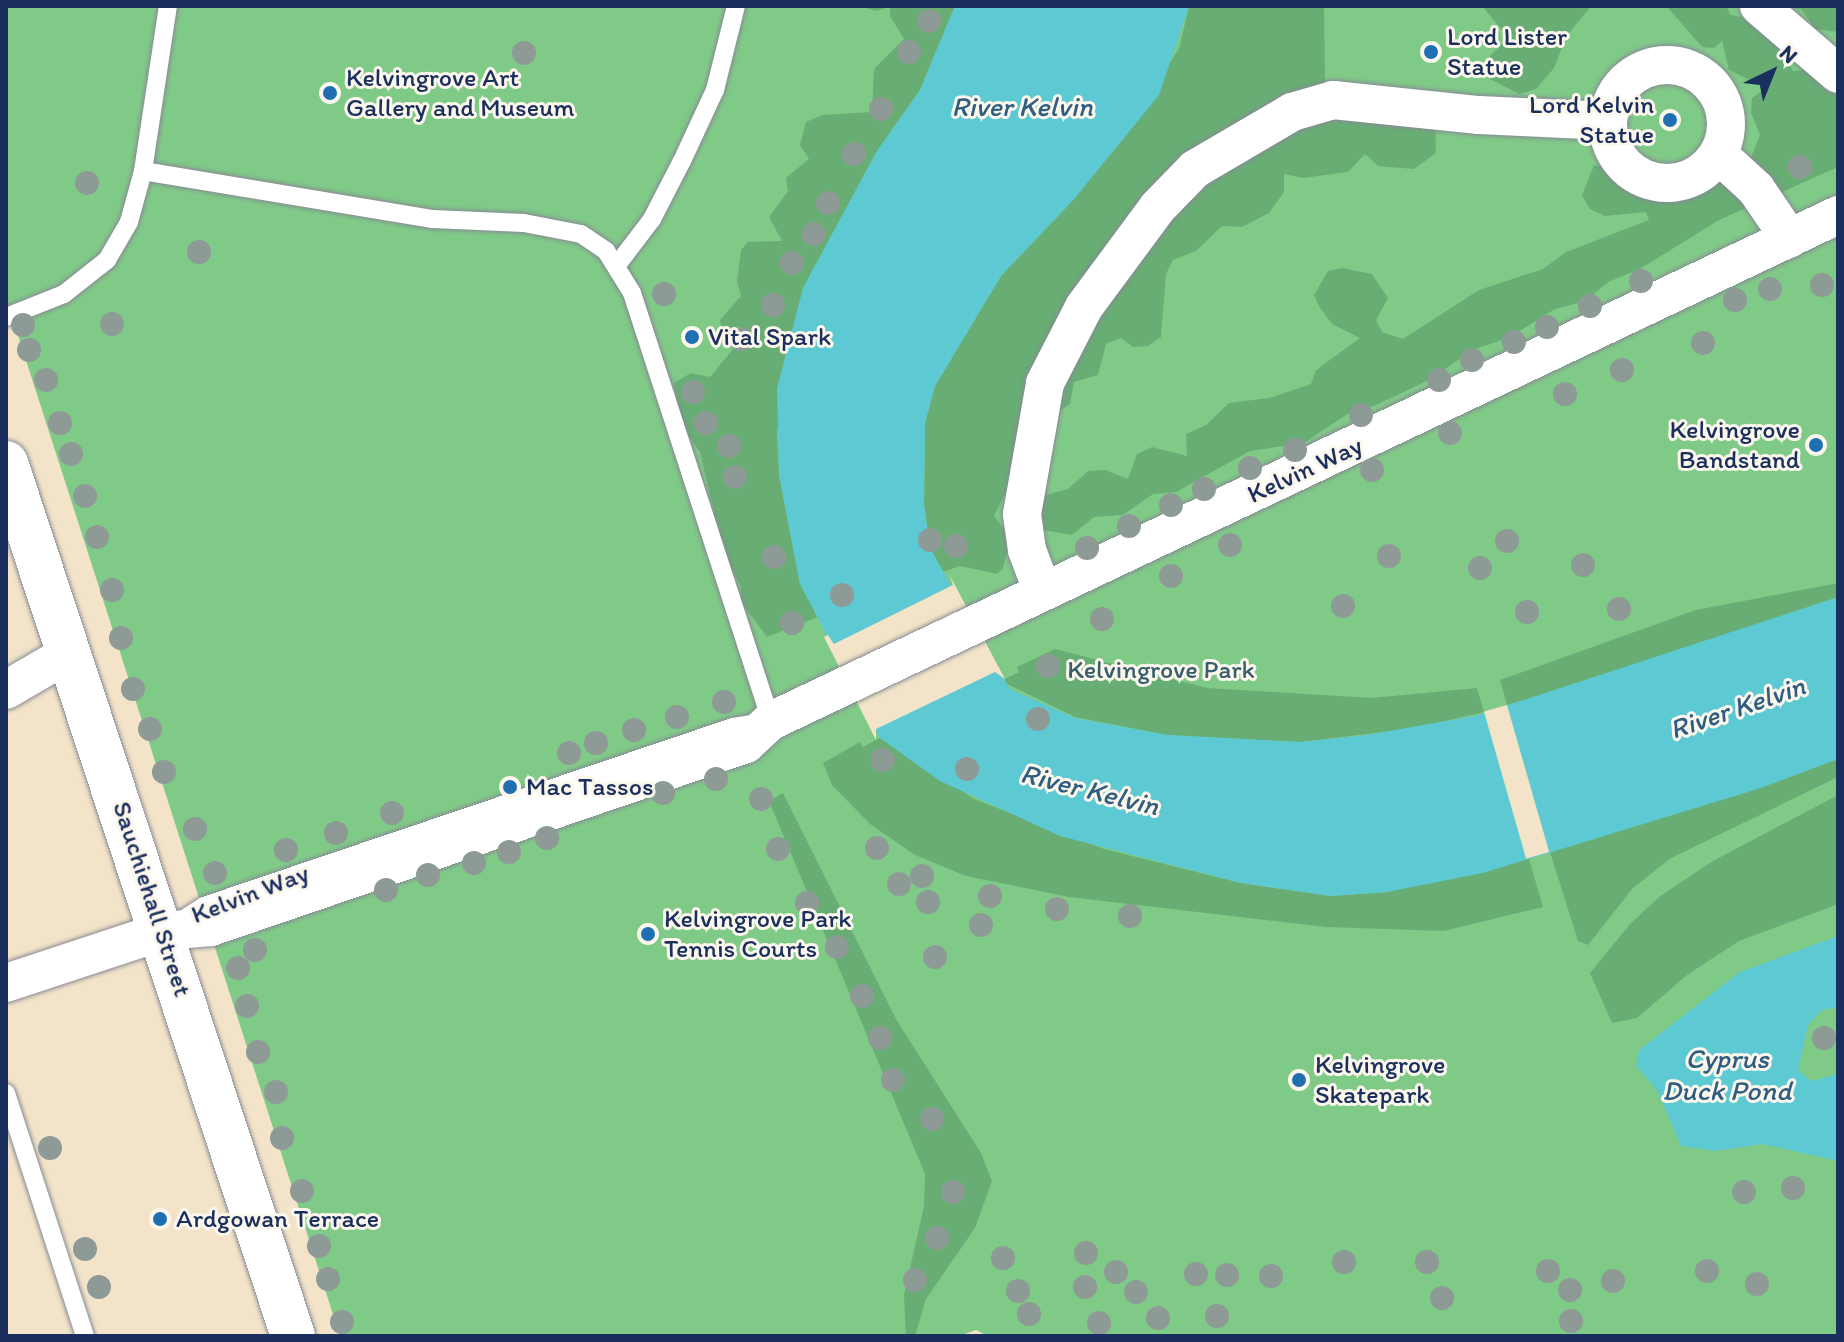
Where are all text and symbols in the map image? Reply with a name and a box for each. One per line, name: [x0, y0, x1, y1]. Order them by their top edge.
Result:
place label: Lord Lister Statue: [1447, 21, 1567, 82]
north arrow: [1732, 32, 1812, 112]
text: N: [1774, 39, 1803, 69]
marker: Lord Lister Statue: [1422, 43, 1440, 61]
place label: Kelvingrove Art Gallery and Museum: [346, 62, 575, 124]
marker: Kelvingrove Art Gallery and Museum: [321, 84, 339, 102]
water label: River Kelvin: [951, 89, 1093, 123]
place label: Lord Kelvin Statue: [1528, 89, 1654, 150]
marker: Lord Kelvin Statue: [1661, 111, 1679, 129]
place label: Vital Spark: [708, 321, 831, 353]
marker: Vital Spark: [683, 328, 701, 346]
place label: Kelvingrove Bandstand: [1670, 414, 1800, 476]
street label: Kelvin Way: [1243, 430, 1367, 510]
marker: Kelvingrove Bandstand: [1807, 436, 1825, 454]
park label: Kelvingrove Park: [1067, 654, 1255, 686]
water label: River Kelvin: [1664, 668, 1810, 746]
water label: River Kelvin: [1017, 755, 1163, 823]
place label: Mac Tassos: [526, 771, 652, 803]
marker: Mac Tassos: [501, 778, 519, 796]
street label: Sauchiehall Street: [106, 798, 198, 1000]
street label: Kelvin Way: [187, 858, 313, 930]
place label: Kelvingrove Park Tennis Courts: [664, 903, 851, 964]
marker: Kelvingrove Park Tennis Courts: [639, 925, 657, 943]
water label: Cyprus Duck Pond: [1663, 1041, 1791, 1107]
place label: Kelvingrove Skatepark: [1315, 1049, 1445, 1110]
marker: Kelvingrove Skatepark: [1290, 1071, 1308, 1089]
place label: Ardgowan Terrace: [176, 1203, 376, 1235]
marker: Ardgowan Terrace: [151, 1210, 169, 1228]

